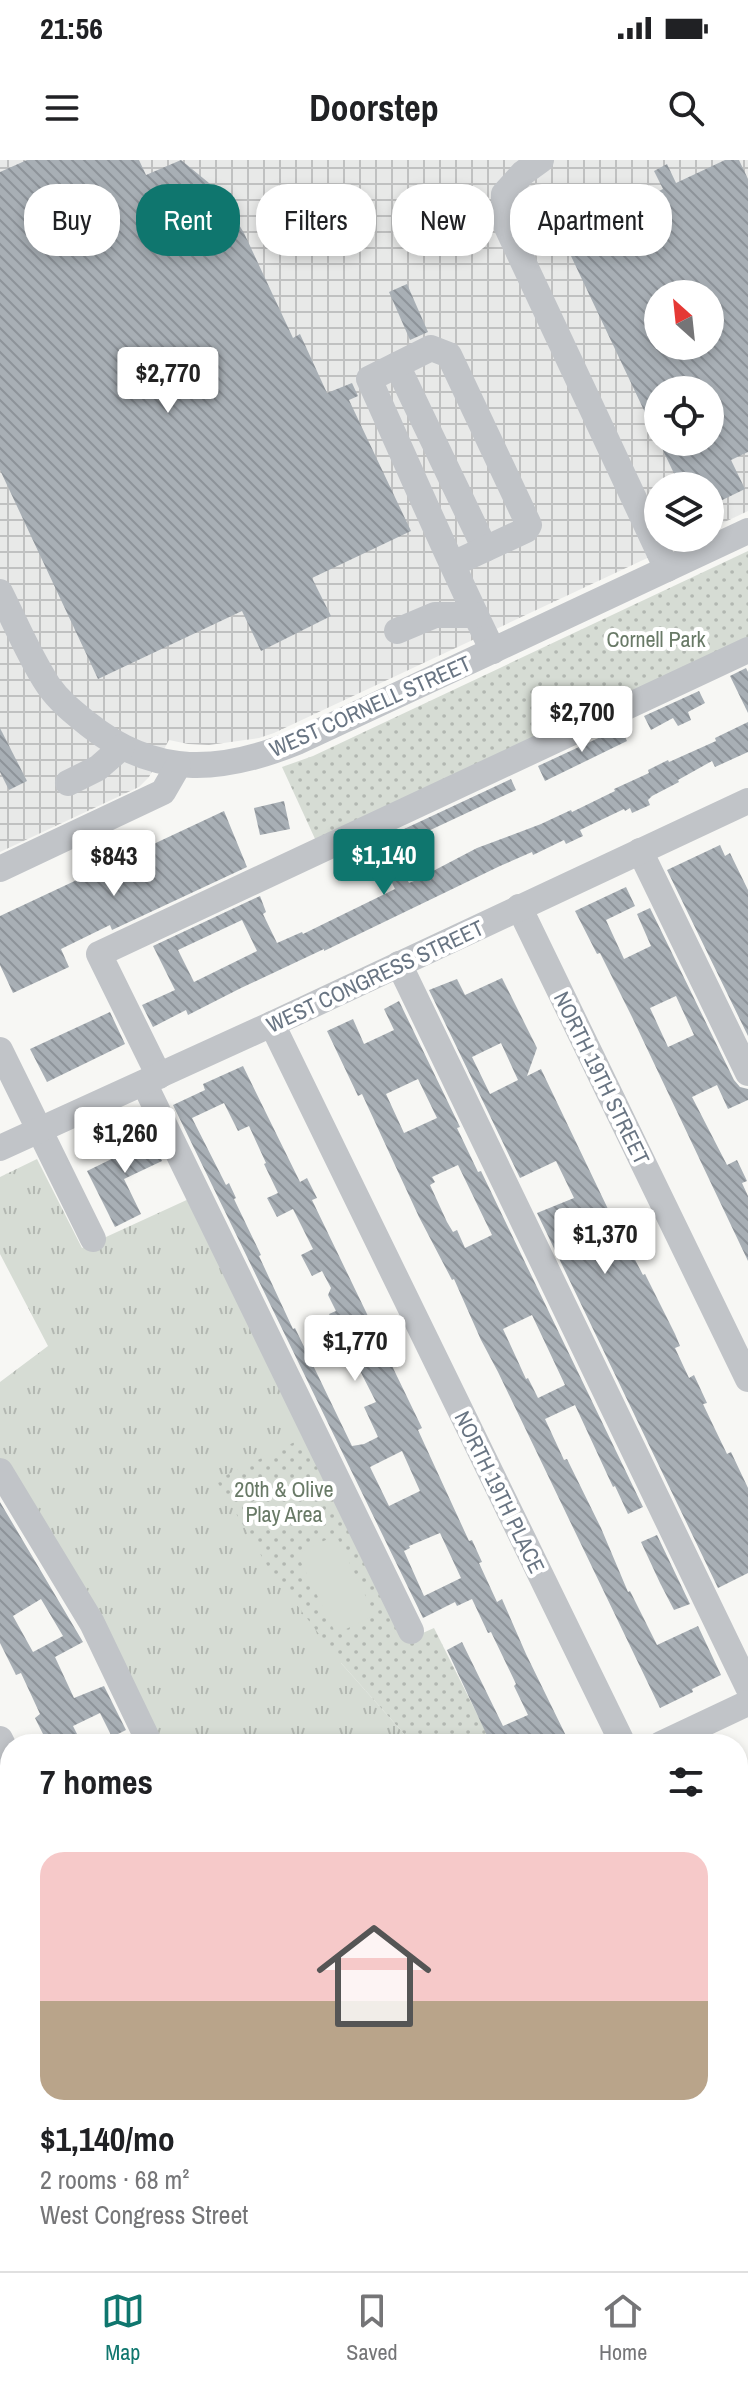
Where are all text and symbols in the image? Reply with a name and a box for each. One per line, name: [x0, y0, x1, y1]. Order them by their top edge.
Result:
text: 21:56: [40, 8, 103, 48]
text: Doorstep: [309, 84, 439, 132]
icon: menu: [40, 86, 84, 130]
icon: search: [664, 86, 708, 130]
chip: Buy: [24, 184, 120, 256]
chip: Rent: [136, 184, 240, 256]
chip: Filters: [256, 184, 376, 256]
chip: New: [392, 184, 494, 256]
chip: Apartment: [510, 184, 672, 256]
north arrow: [644, 280, 724, 360]
map controls: [644, 280, 724, 552]
pin: $2,770: [103, 347, 233, 415]
text: $2,770: [135, 355, 201, 390]
button: locate: [644, 376, 724, 456]
button: layers: [644, 472, 724, 552]
park label: Cornell Park: [606, 624, 707, 654]
street label: WEST CORNELL STREET: [265, 648, 475, 764]
pin: $2,700: [517, 686, 647, 754]
text: $2,700: [549, 694, 615, 729]
pin: $1,140: [319, 829, 449, 897]
pin: $843: [67, 830, 161, 898]
text: $1,140: [351, 837, 417, 872]
text: $843: [90, 838, 138, 873]
street label: WEST CONGRESS STREET: [262, 912, 488, 1040]
street label: NORTH 19TH STREET: [547, 986, 657, 1170]
pin: $1,260: [60, 1107, 190, 1175]
text: $1,260: [92, 1115, 158, 1150]
pin: $1,370: [540, 1208, 670, 1276]
text: $1,370: [572, 1216, 638, 1251]
pin: $1,770: [290, 1315, 420, 1383]
text: $1,770: [322, 1323, 388, 1358]
street label: NORTH 19TH PLACE: [448, 1406, 552, 1578]
park label: 20th & Olive Play Area: [234, 1474, 334, 1529]
text: 7 homes: [40, 1759, 153, 1805]
icon: filters: [664, 1760, 708, 1804]
icon: home: [302, 1904, 446, 2048]
text: $1,140/mo: [40, 2116, 175, 2162]
text: 2 rooms · 68 m²: [40, 2162, 189, 2197]
text: West Congress Street: [40, 2197, 248, 2232]
tab: Map: [101, 2289, 145, 2367]
tab: Saved: [346, 2289, 398, 2367]
tab: Home: [599, 2289, 647, 2367]

